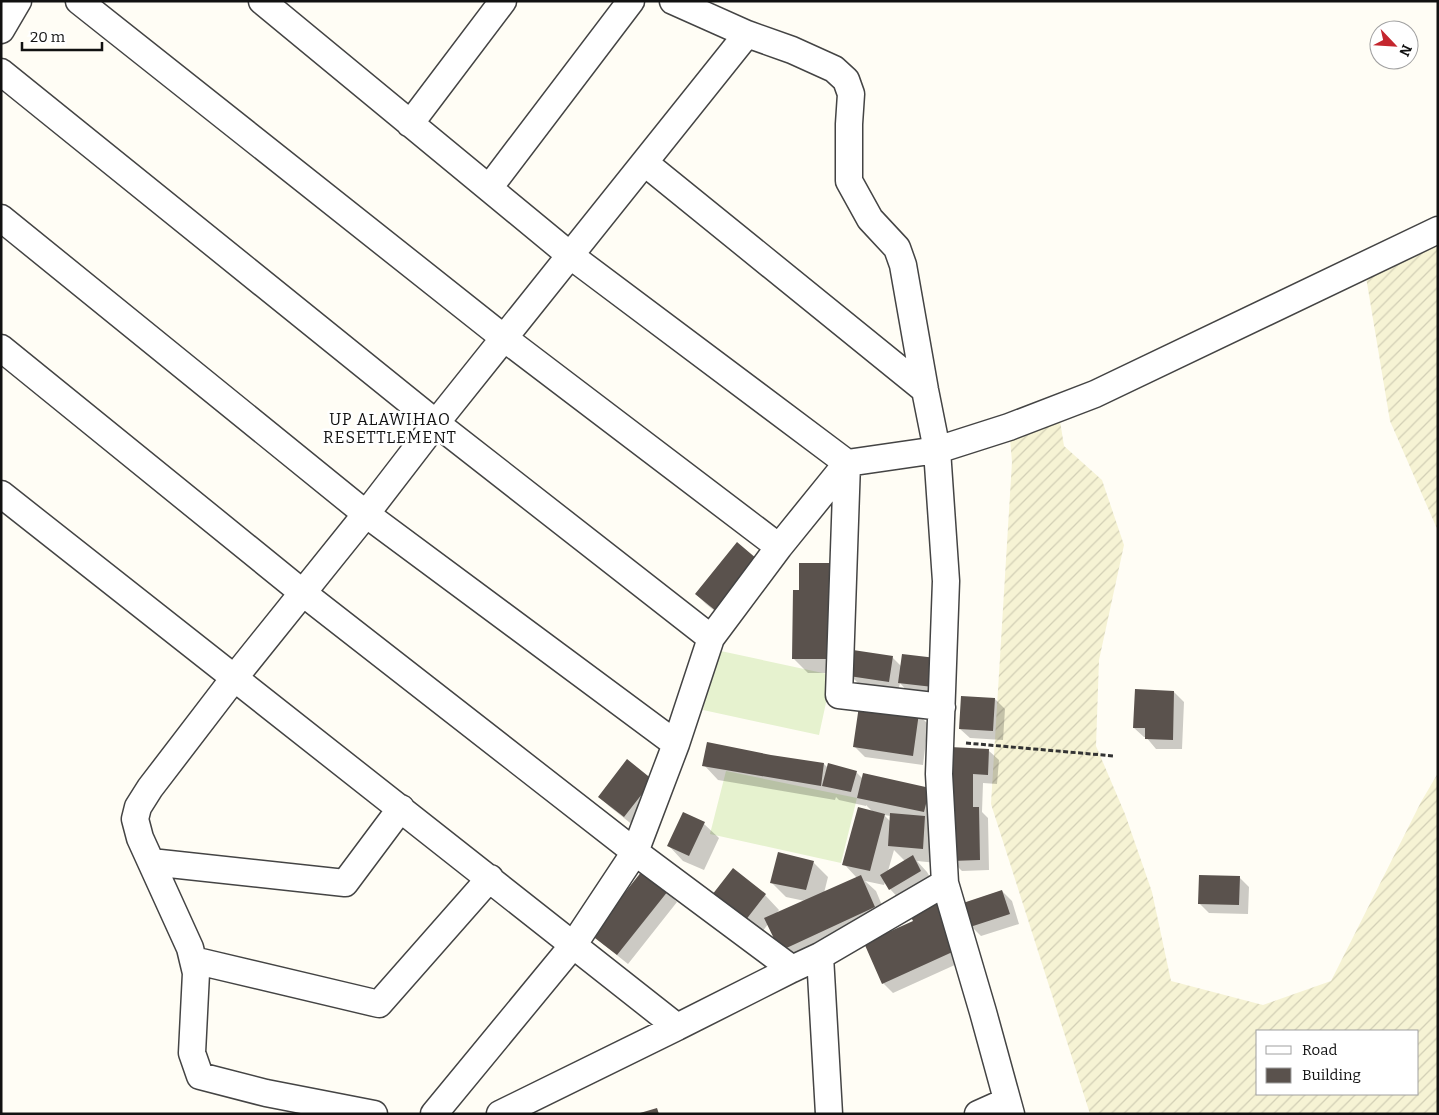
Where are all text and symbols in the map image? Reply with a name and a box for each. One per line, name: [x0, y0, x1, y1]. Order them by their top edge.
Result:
scale bar: [22, 20, 102, 52]
north arrow: [1369, 20, 1419, 70]
text: 20 m: [30, 28, 66, 46]
text: N: [1395, 42, 1415, 59]
district label: UP ALAWIHAO RESETTLEMENT: [323, 410, 457, 447]
legend: [1256, 1030, 1419, 1095]
text: Road: [1302, 1041, 1337, 1059]
text: Building: [1302, 1066, 1361, 1084]

